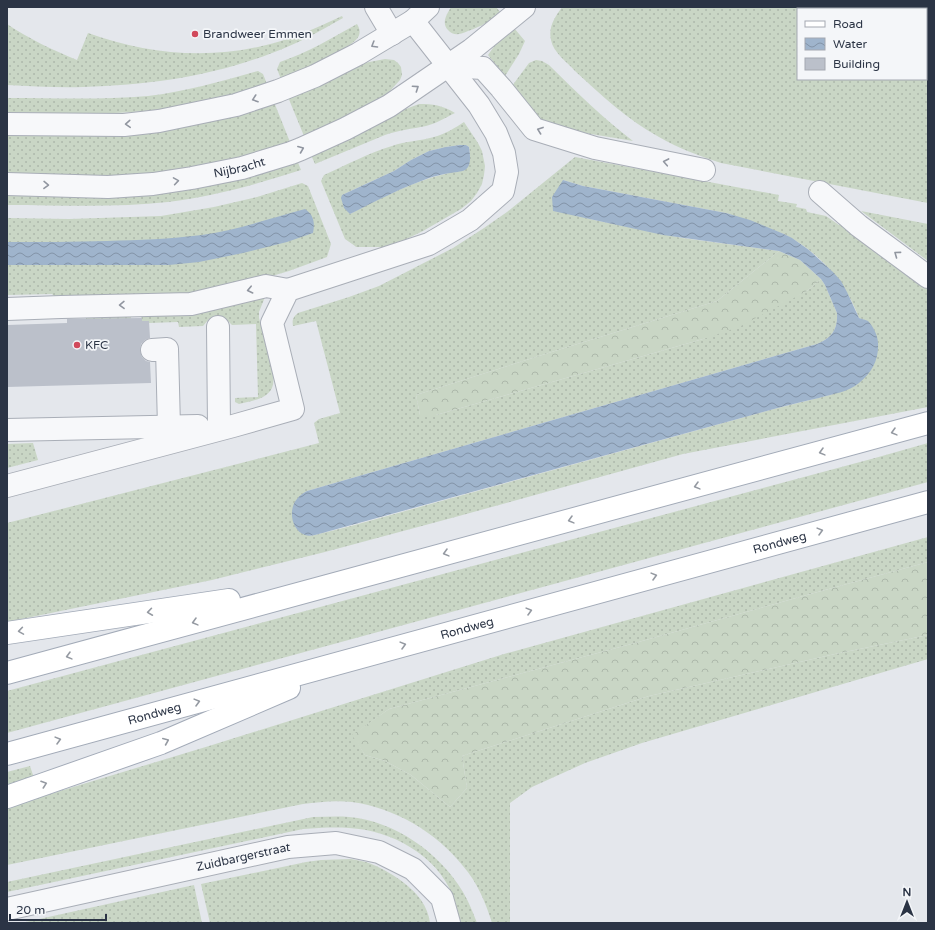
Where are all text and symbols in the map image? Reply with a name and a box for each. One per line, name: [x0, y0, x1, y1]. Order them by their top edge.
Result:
legend: [797, 8, 927, 80]
text: Road: [833, 17, 863, 31]
place label: Brandweer Emmen: [203, 27, 312, 41]
marker: Brandweer Emmen: [190, 29, 200, 39]
text: Water: [833, 37, 868, 51]
one-way arrow: [371, 41, 378, 48]
text: Building: [833, 57, 880, 71]
one-way arrow: [411, 86, 418, 93]
one-way arrow: [252, 94, 259, 102]
one-way arrow: [125, 119, 131, 128]
one-way arrow: [536, 127, 543, 135]
one-way arrow: [298, 145, 305, 153]
street label: Nijbracht: [212, 154, 267, 181]
one-way arrow: [662, 159, 669, 167]
one-way arrow: [172, 177, 179, 186]
one-way arrow: [43, 181, 49, 189]
one-way arrow: [894, 252, 901, 259]
one-way arrow: [247, 285, 254, 294]
one-way arrow: [119, 301, 125, 309]
place label: KFC: [85, 338, 108, 352]
marker: KFC: [72, 340, 82, 350]
one-way arrow: [891, 427, 898, 436]
one-way arrow: [819, 447, 826, 456]
one-way arrow: [694, 481, 700, 489]
one-way arrow: [568, 515, 575, 523]
one-way arrow: [816, 527, 823, 536]
street label: Rondweg: [751, 529, 808, 557]
one-way arrow: [443, 549, 449, 557]
one-way arrow: [651, 573, 657, 581]
one-way arrow: [147, 607, 153, 616]
one-way arrow: [525, 607, 532, 616]
street label: Rondweg: [439, 614, 495, 642]
one-way arrow: [192, 617, 199, 626]
one-way arrow: [18, 626, 24, 635]
one-way arrow: [399, 641, 406, 650]
one-way arrow: [66, 651, 73, 660]
one-way arrow: [193, 698, 200, 707]
street label: Rondweg: [126, 700, 183, 728]
one-way arrow: [54, 736, 61, 745]
one-way arrow: [163, 737, 170, 745]
one-way arrow: [40, 781, 47, 789]
street label: Zuidbargerstraat: [195, 840, 291, 874]
north arrow: [887, 882, 927, 922]
text: N: [903, 886, 911, 899]
scale bar: [10, 896, 106, 922]
text: 20 m: [16, 903, 45, 917]

